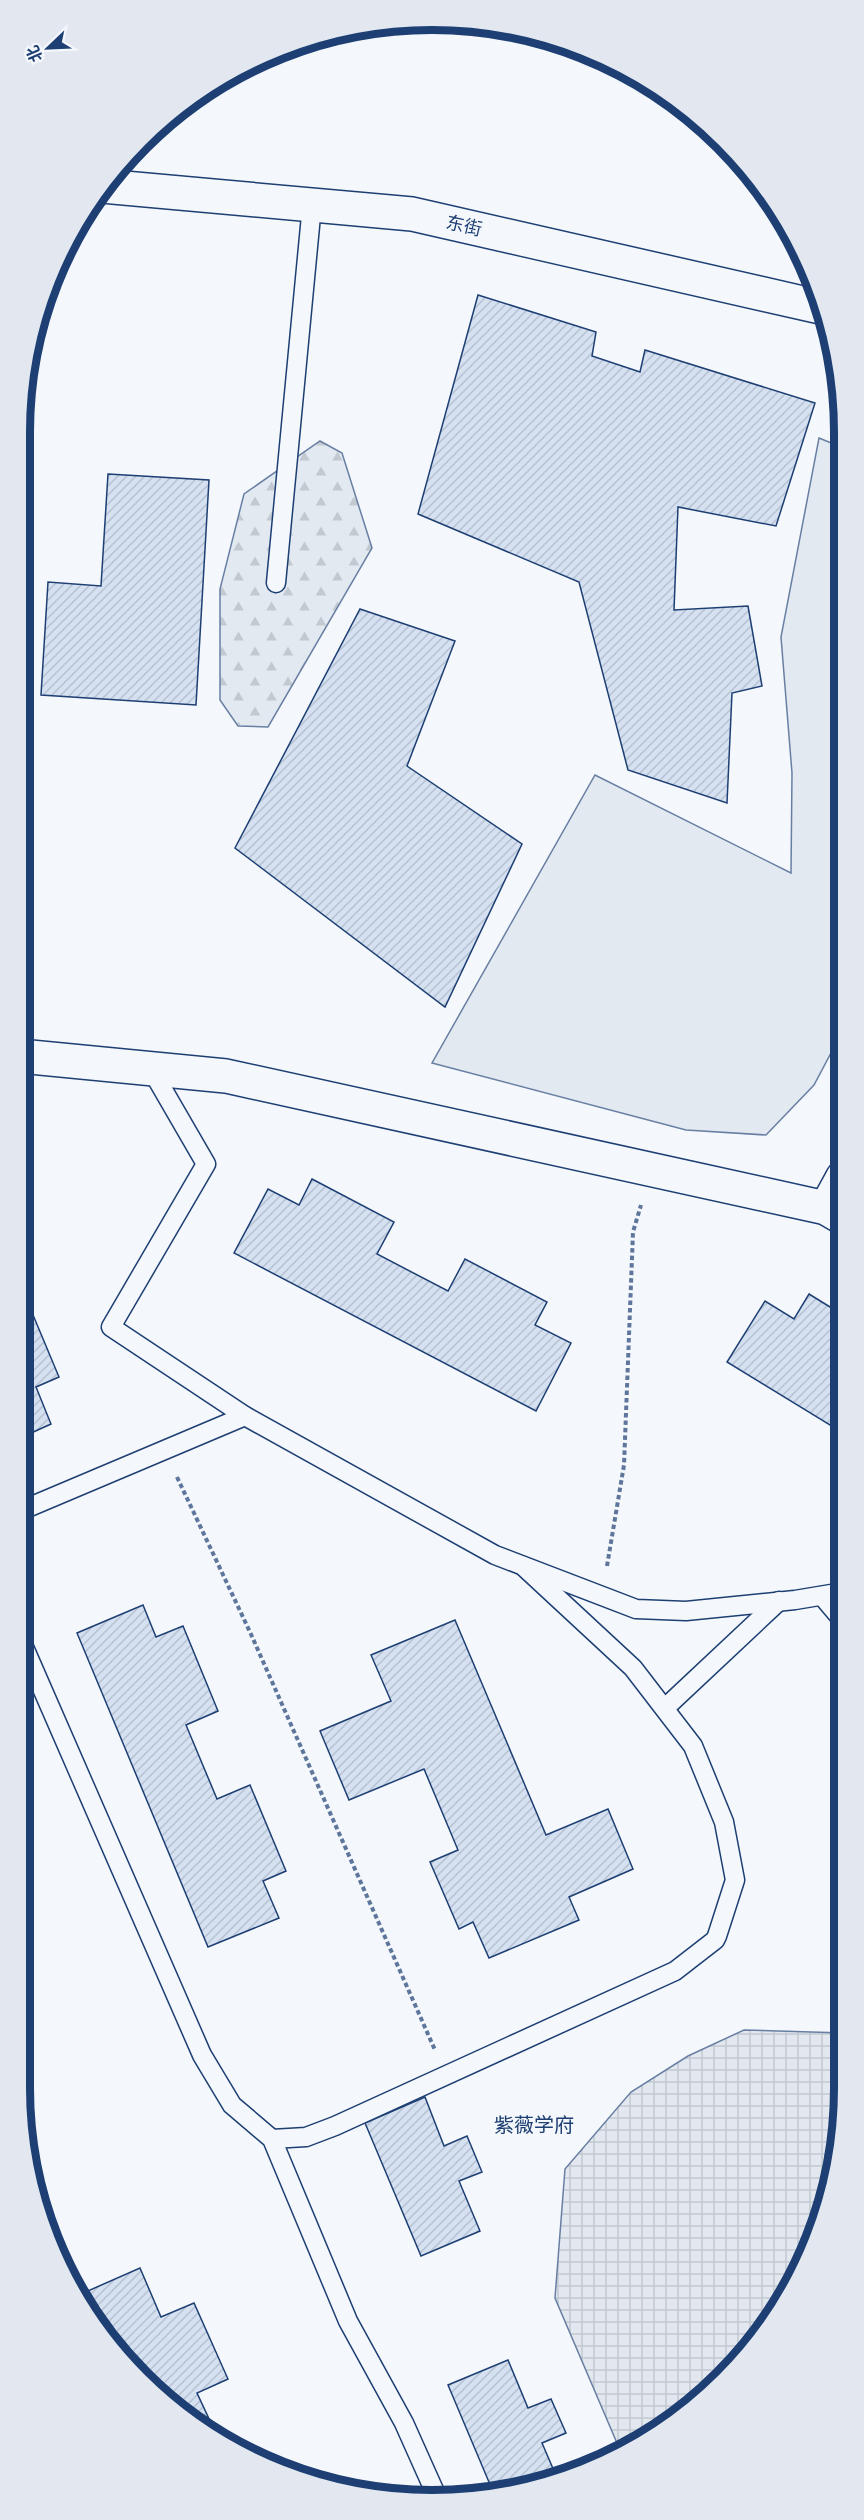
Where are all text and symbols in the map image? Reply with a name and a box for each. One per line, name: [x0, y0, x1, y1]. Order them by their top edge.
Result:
north arrow: [18, 18, 78, 78]
text: 北: [21, 42, 47, 66]
street label: 东街: [444, 209, 484, 241]
district label: 紫薇学府: [494, 2111, 574, 2138]

